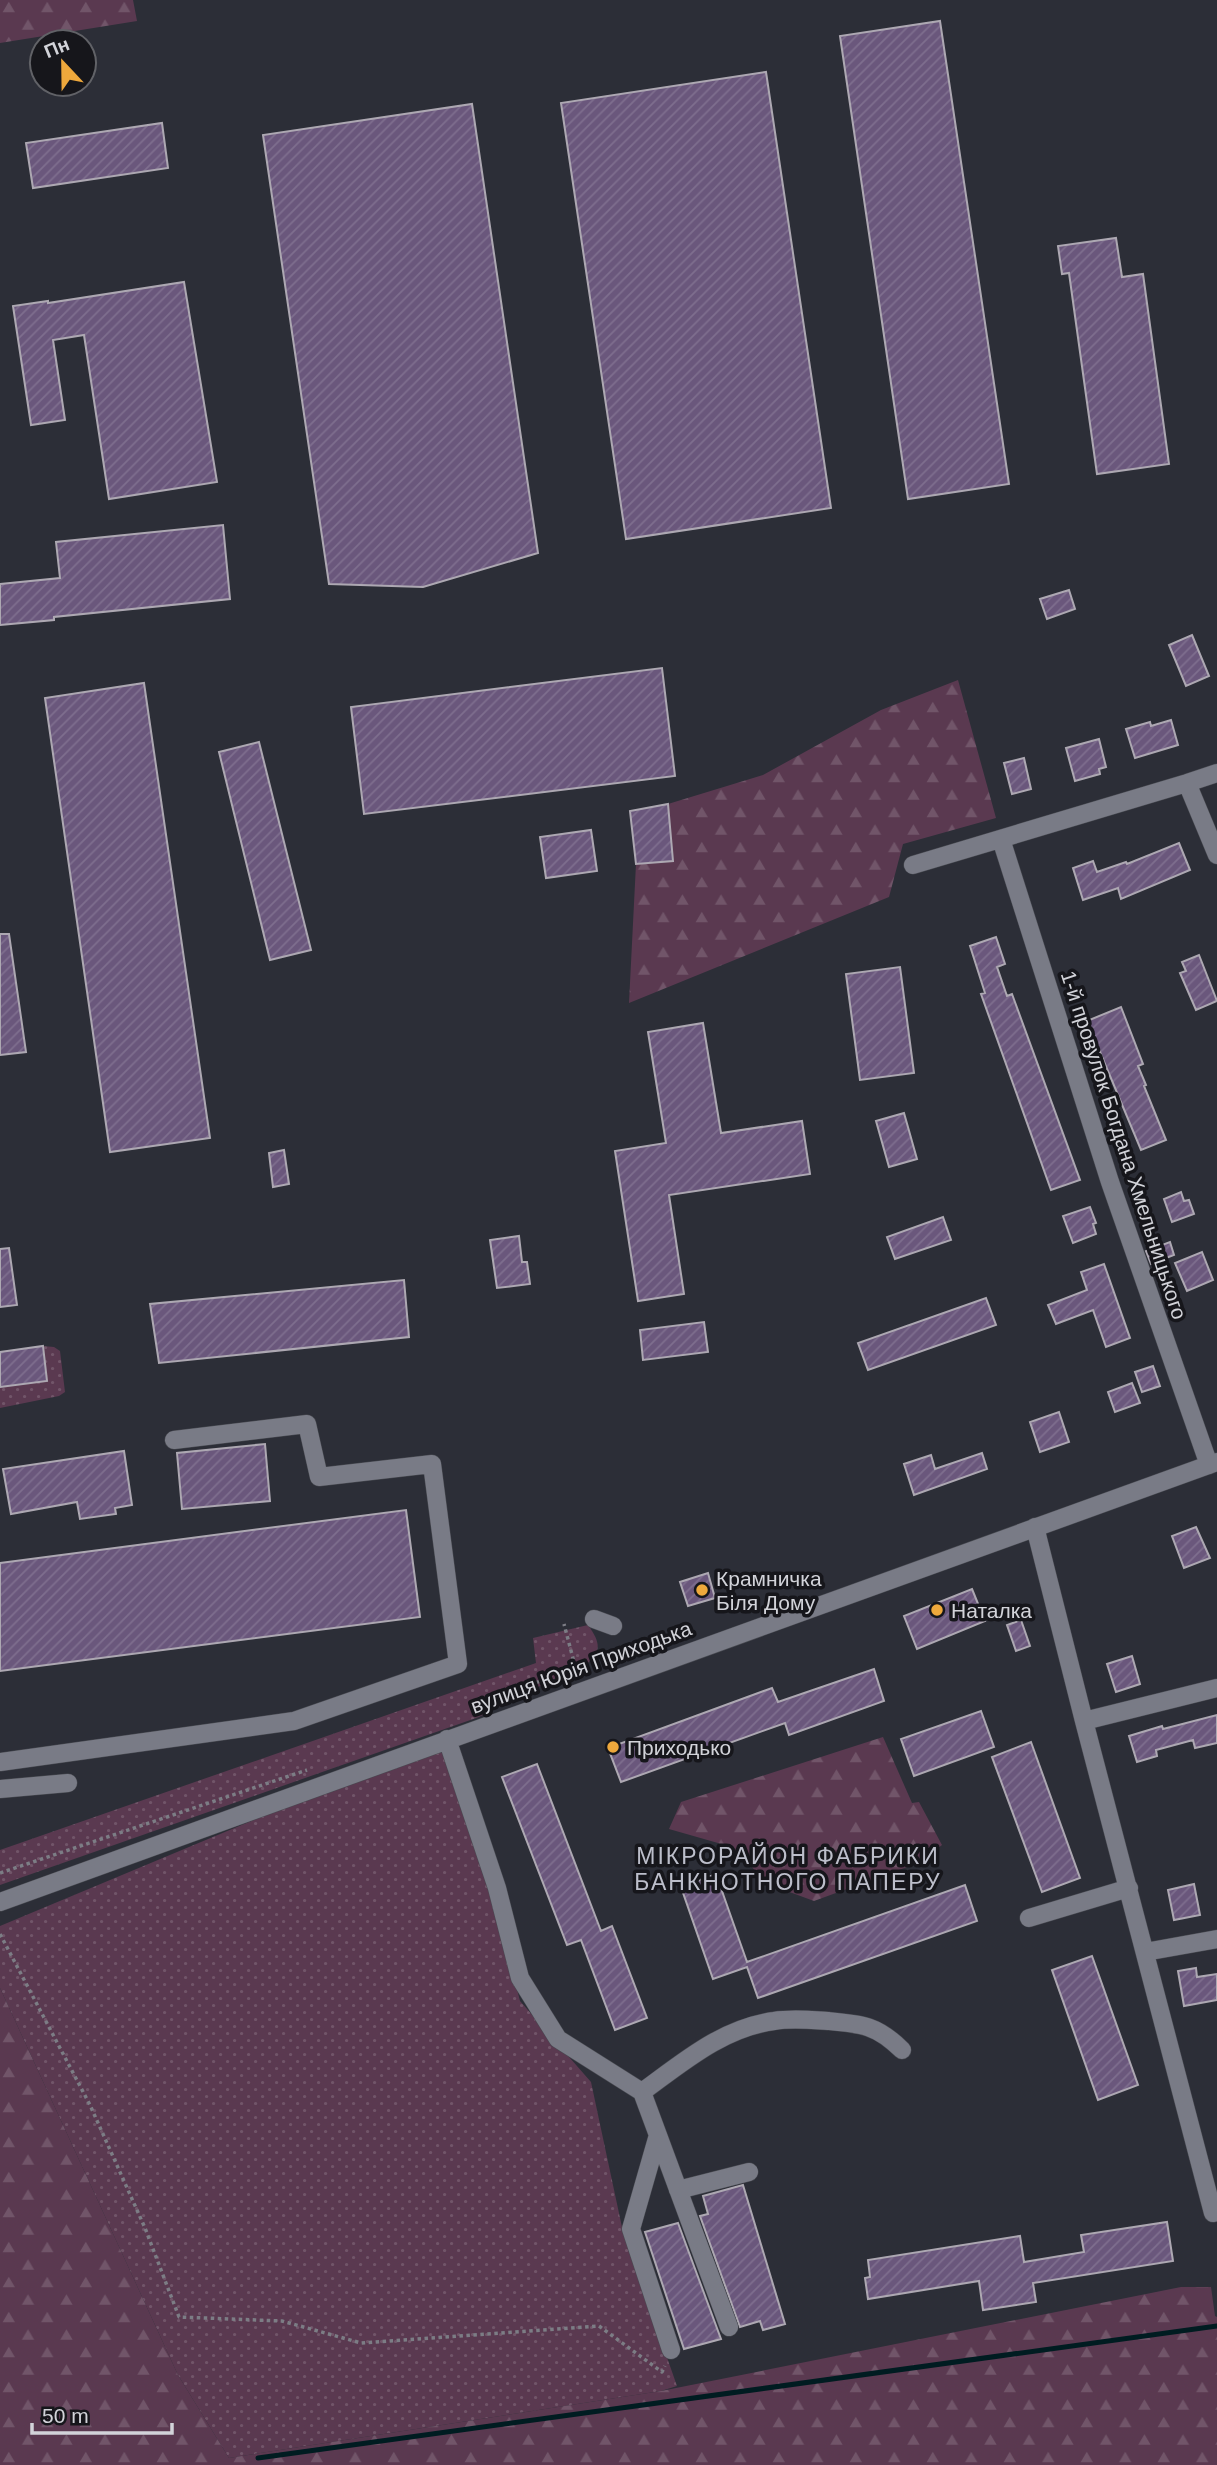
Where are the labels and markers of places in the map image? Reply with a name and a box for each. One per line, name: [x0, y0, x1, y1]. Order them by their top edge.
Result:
place label: Крамничка Біля Дому: [716, 1567, 822, 1614]
marker: Крамничка Біля Дому: [694, 1582, 710, 1598]
place label: Наталка: [951, 1599, 1032, 1622]
marker: Наталка: [929, 1602, 945, 1618]
place label: Приходько: [627, 1736, 731, 1759]
marker: Приходько: [605, 1739, 621, 1755]

